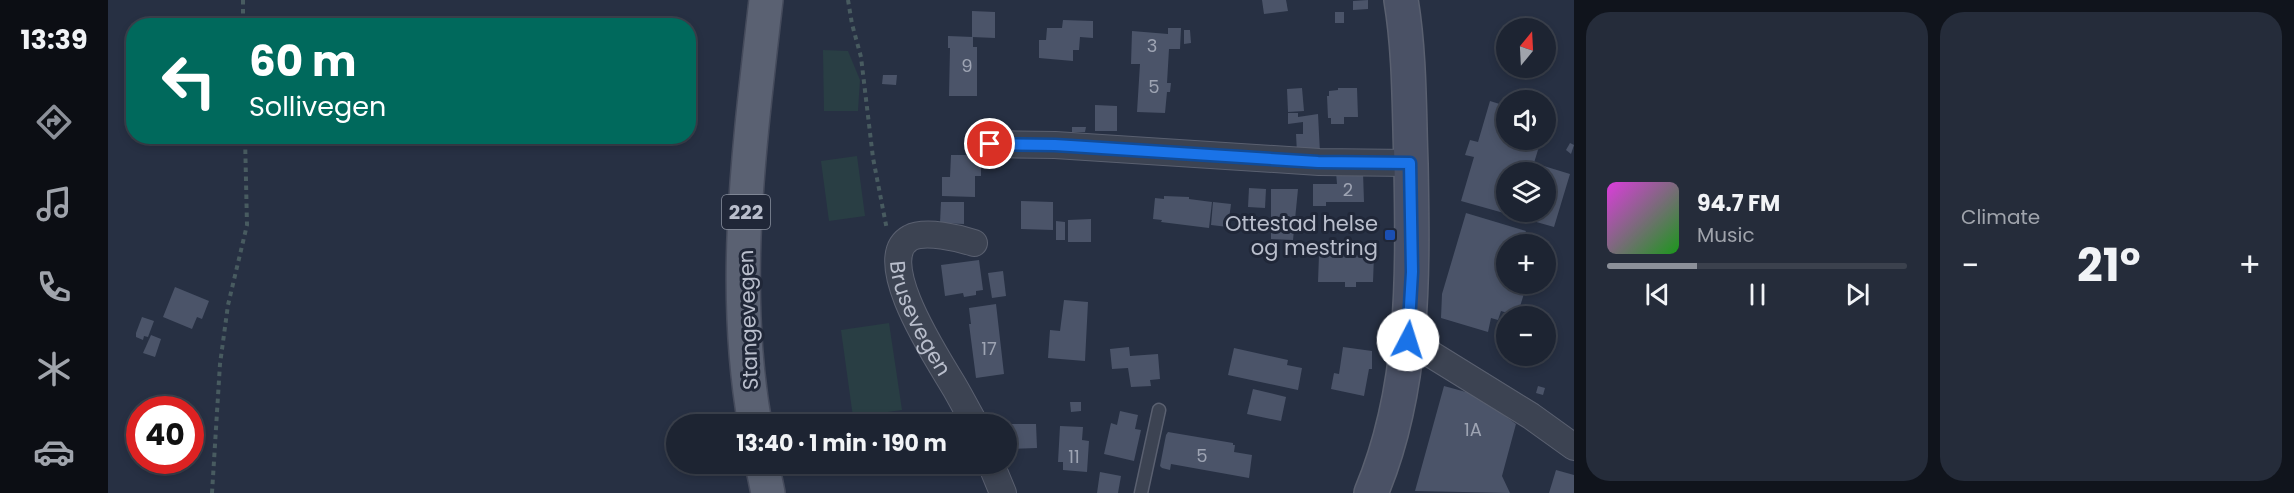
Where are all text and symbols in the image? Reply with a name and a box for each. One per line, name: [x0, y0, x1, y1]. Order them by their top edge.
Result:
north arrow: [1496, 18, 1556, 78]
map controls: [1496, 18, 1556, 366]
text: 13:39: [20, 21, 88, 58]
text: 60 m: [249, 32, 357, 91]
house number: 3: [1147, 33, 1157, 58]
icon: left: [150, 42, 228, 120]
house number: 9: [961, 53, 973, 78]
house number: 5: [1148, 74, 1160, 99]
text: Sollivegen: [249, 88, 386, 125]
button: sound: [1496, 90, 1556, 150]
icon: directions: [33, 101, 75, 143]
pin: [964, 118, 1015, 169]
icon: arrive: [973, 127, 1006, 160]
button: layers: [1496, 162, 1556, 222]
house number: 2: [1343, 177, 1353, 202]
icon: music: [33, 183, 75, 225]
text: 94.7 FM: [1697, 188, 1780, 219]
road number: 222: [722, 195, 770, 229]
text: Climate: [1961, 203, 2040, 231]
place label: Ottestad helse og mestring: [1225, 209, 1378, 262]
text: Music: [1697, 221, 1755, 249]
marker: Ottestad helse og mestring: [1383, 228, 1397, 242]
button: +: [1496, 234, 1556, 294]
text: 21°: [2077, 234, 2141, 297]
text: −: [1961, 242, 1979, 289]
text: +: [2238, 242, 2261, 289]
street label: Stangevegen: [731, 249, 765, 391]
street label: Brusevegen: [883, 259, 959, 381]
icon: phone: [33, 266, 75, 308]
icon: previous: [1641, 278, 1674, 311]
icon: pause: [1741, 278, 1774, 311]
icon: next: [1841, 278, 1874, 311]
button: −: [1496, 306, 1556, 366]
position arrow: [1376, 308, 1440, 372]
house number: 17: [981, 336, 997, 361]
icon: climate: [33, 348, 75, 390]
speed limit sign: 40: [126, 396, 204, 474]
house number: 1A: [1464, 417, 1482, 442]
text: 13:40 · 1 min · 190 m: [736, 428, 947, 459]
icon: car: [33, 431, 75, 473]
house number: 5: [1196, 443, 1208, 468]
house number: 11: [1068, 444, 1080, 469]

